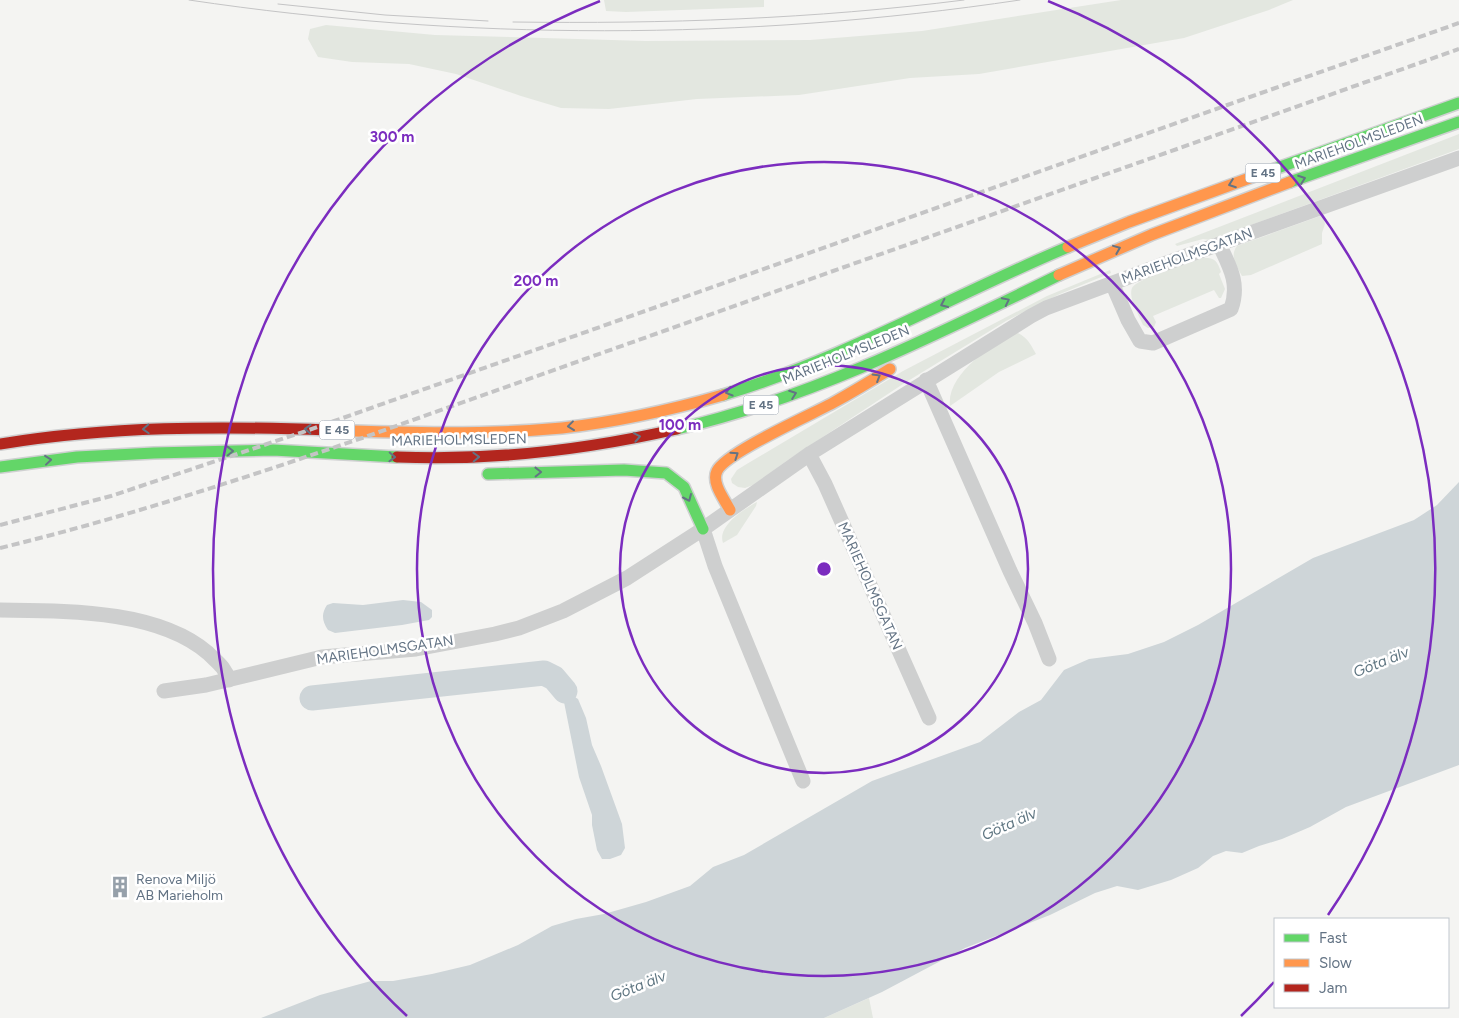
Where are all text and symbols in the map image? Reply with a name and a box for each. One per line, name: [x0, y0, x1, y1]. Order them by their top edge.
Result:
street label: MARIEHOLMSLEDEN: [1292, 111, 1426, 173]
text: 300 m: [370, 128, 414, 146]
road number: E 45: [1246, 164, 1280, 182]
one-way arrow: [1297, 175, 1305, 185]
one-way arrow: [1228, 178, 1237, 188]
street label: MARIEHOLMSGATAN: [1119, 224, 1255, 288]
one-way arrow: [1112, 245, 1121, 256]
text: 200 m: [514, 272, 558, 290]
one-way arrow: [940, 298, 949, 308]
one-way arrow: [1001, 298, 1010, 308]
street label: MARIEHOLMSLEDEN: [780, 322, 912, 388]
one-way arrow: [872, 373, 881, 383]
one-way arrow: [725, 386, 734, 397]
one-way arrow: [788, 390, 797, 400]
road number: E 45: [744, 396, 778, 414]
text: 100 m: [659, 416, 701, 434]
road number: E 45: [320, 420, 354, 440]
one-way arrow: [566, 420, 574, 431]
one-way arrow: [141, 423, 149, 434]
one-way arrow: [304, 424, 312, 434]
street label: MARIEHOLMSLEDEN: [391, 430, 527, 450]
one-way arrow: [632, 433, 641, 443]
one-way arrow: [226, 446, 234, 456]
one-way arrow: [388, 452, 396, 462]
one-way arrow: [472, 452, 480, 462]
one-way arrow: [729, 452, 739, 461]
one-way arrow: [44, 455, 52, 466]
one-way arrow: [534, 467, 542, 477]
one-way arrow: [682, 493, 693, 502]
street label: MARIEHOLMSGATAN: [834, 519, 906, 653]
centre of rings: [815, 560, 833, 578]
street label: MARIEHOLMSGATAN: [315, 632, 455, 668]
water label: Göta älv: [1351, 642, 1413, 681]
water label: Göta älv: [979, 803, 1040, 844]
place label: Renova Miljö AB Marieholm: [136, 871, 223, 904]
building icon: Renova Miljö AB Marieholm: [107, 874, 133, 900]
legend: [1274, 918, 1449, 1008]
text: Fast: [1319, 929, 1348, 947]
text: Slow: [1319, 954, 1352, 972]
water label: Göta älv: [608, 966, 670, 1005]
text: Jam: [1319, 979, 1347, 997]

